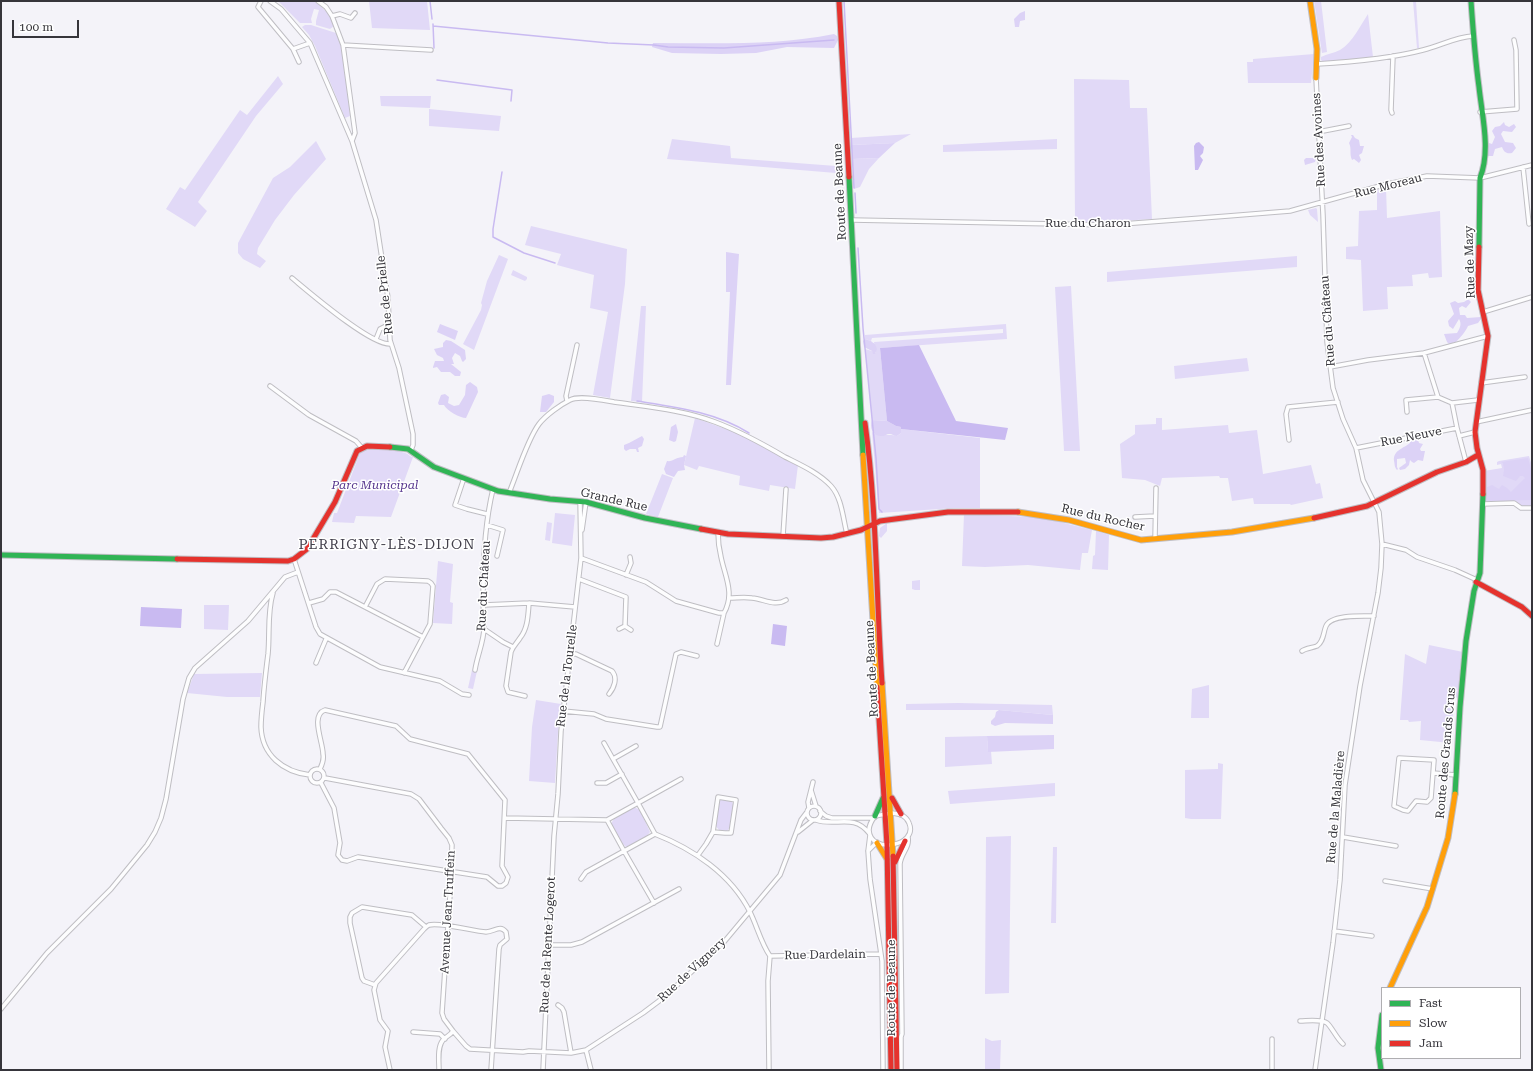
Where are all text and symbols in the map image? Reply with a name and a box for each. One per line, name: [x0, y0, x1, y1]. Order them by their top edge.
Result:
scale bar: [14, 12, 81, 38]
text: 100 m: [19, 20, 53, 34]
street label: Rue des Avoines: [1309, 93, 1329, 187]
street label: Route de Beaune: [830, 143, 850, 241]
street label: Rue Moreau: [1353, 171, 1423, 201]
street label: Rue du Charon: [1045, 216, 1131, 230]
street label: Rue de Mazy: [1462, 225, 1478, 299]
street label: Rue de Prielle: [374, 255, 396, 335]
street label: Rue du Château: [1318, 275, 1338, 367]
street label: Rue Neuve: [1379, 424, 1443, 450]
park label: Parc Municipal: [332, 478, 418, 492]
street label: Grande Rue: [579, 485, 649, 515]
street label: Rue du Rocher: [1060, 501, 1146, 535]
district label: PERRIGNY-LÈS-DIJON: [299, 537, 475, 553]
street label: Rue du Château: [474, 540, 494, 632]
street label: Route de Beaune: [862, 620, 882, 718]
street label: Rue de la Tourelle: [554, 624, 580, 728]
street label: Route des Grands Crus: [1433, 687, 1459, 819]
street label: Rue de la Maladière: [1324, 750, 1348, 864]
street label: Avenue Jean Truffein: [438, 850, 458, 974]
street label: Rue de la Rente Logerot: [537, 876, 559, 1014]
street label: Rue de Vignery: [655, 935, 729, 1005]
street label: Route de Beaune: [884, 939, 898, 1037]
street label: Rue Dardelain: [784, 947, 866, 963]
legend: [1381, 987, 1521, 1059]
text: Fast: [1419, 996, 1442, 1010]
text: Slow: [1419, 1016, 1447, 1030]
text: Jam: [1419, 1036, 1443, 1050]

